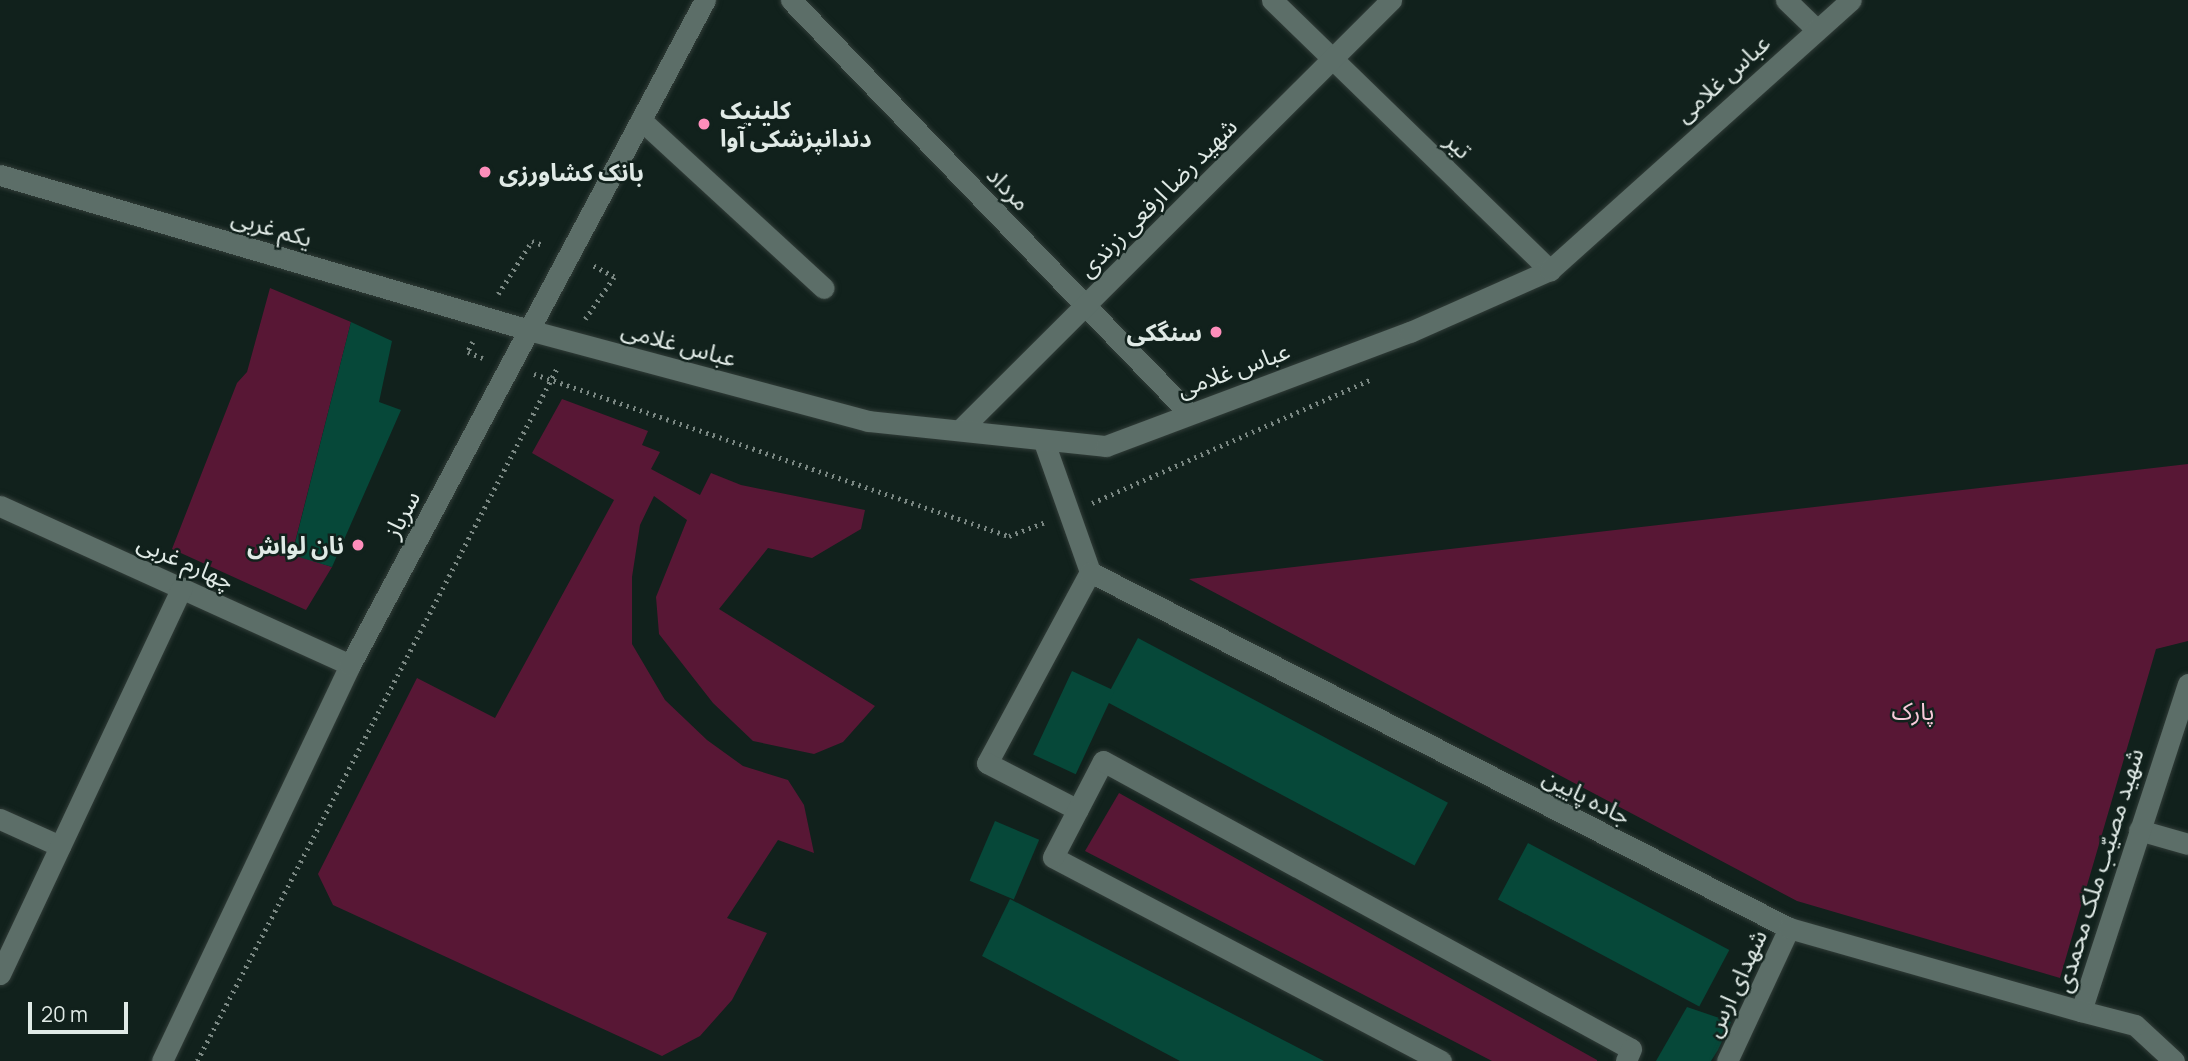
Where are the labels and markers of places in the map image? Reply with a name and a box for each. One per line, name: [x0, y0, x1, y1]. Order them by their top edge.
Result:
place label: کلینیک دندانپزشکی آوا: [720, 96, 872, 152]
marker: کلینیک دندانپزشکی آوا: [694, 114, 714, 134]
place label: بانک کشاورزی: [499, 158, 644, 186]
marker: بانک کشاورزی: [477, 164, 493, 180]
place label: سنگکی: [1126, 318, 1202, 346]
marker: سنگکی: [1208, 324, 1224, 340]
place label: نان لواش: [247, 531, 344, 559]
marker: نان لواش: [350, 537, 366, 553]

